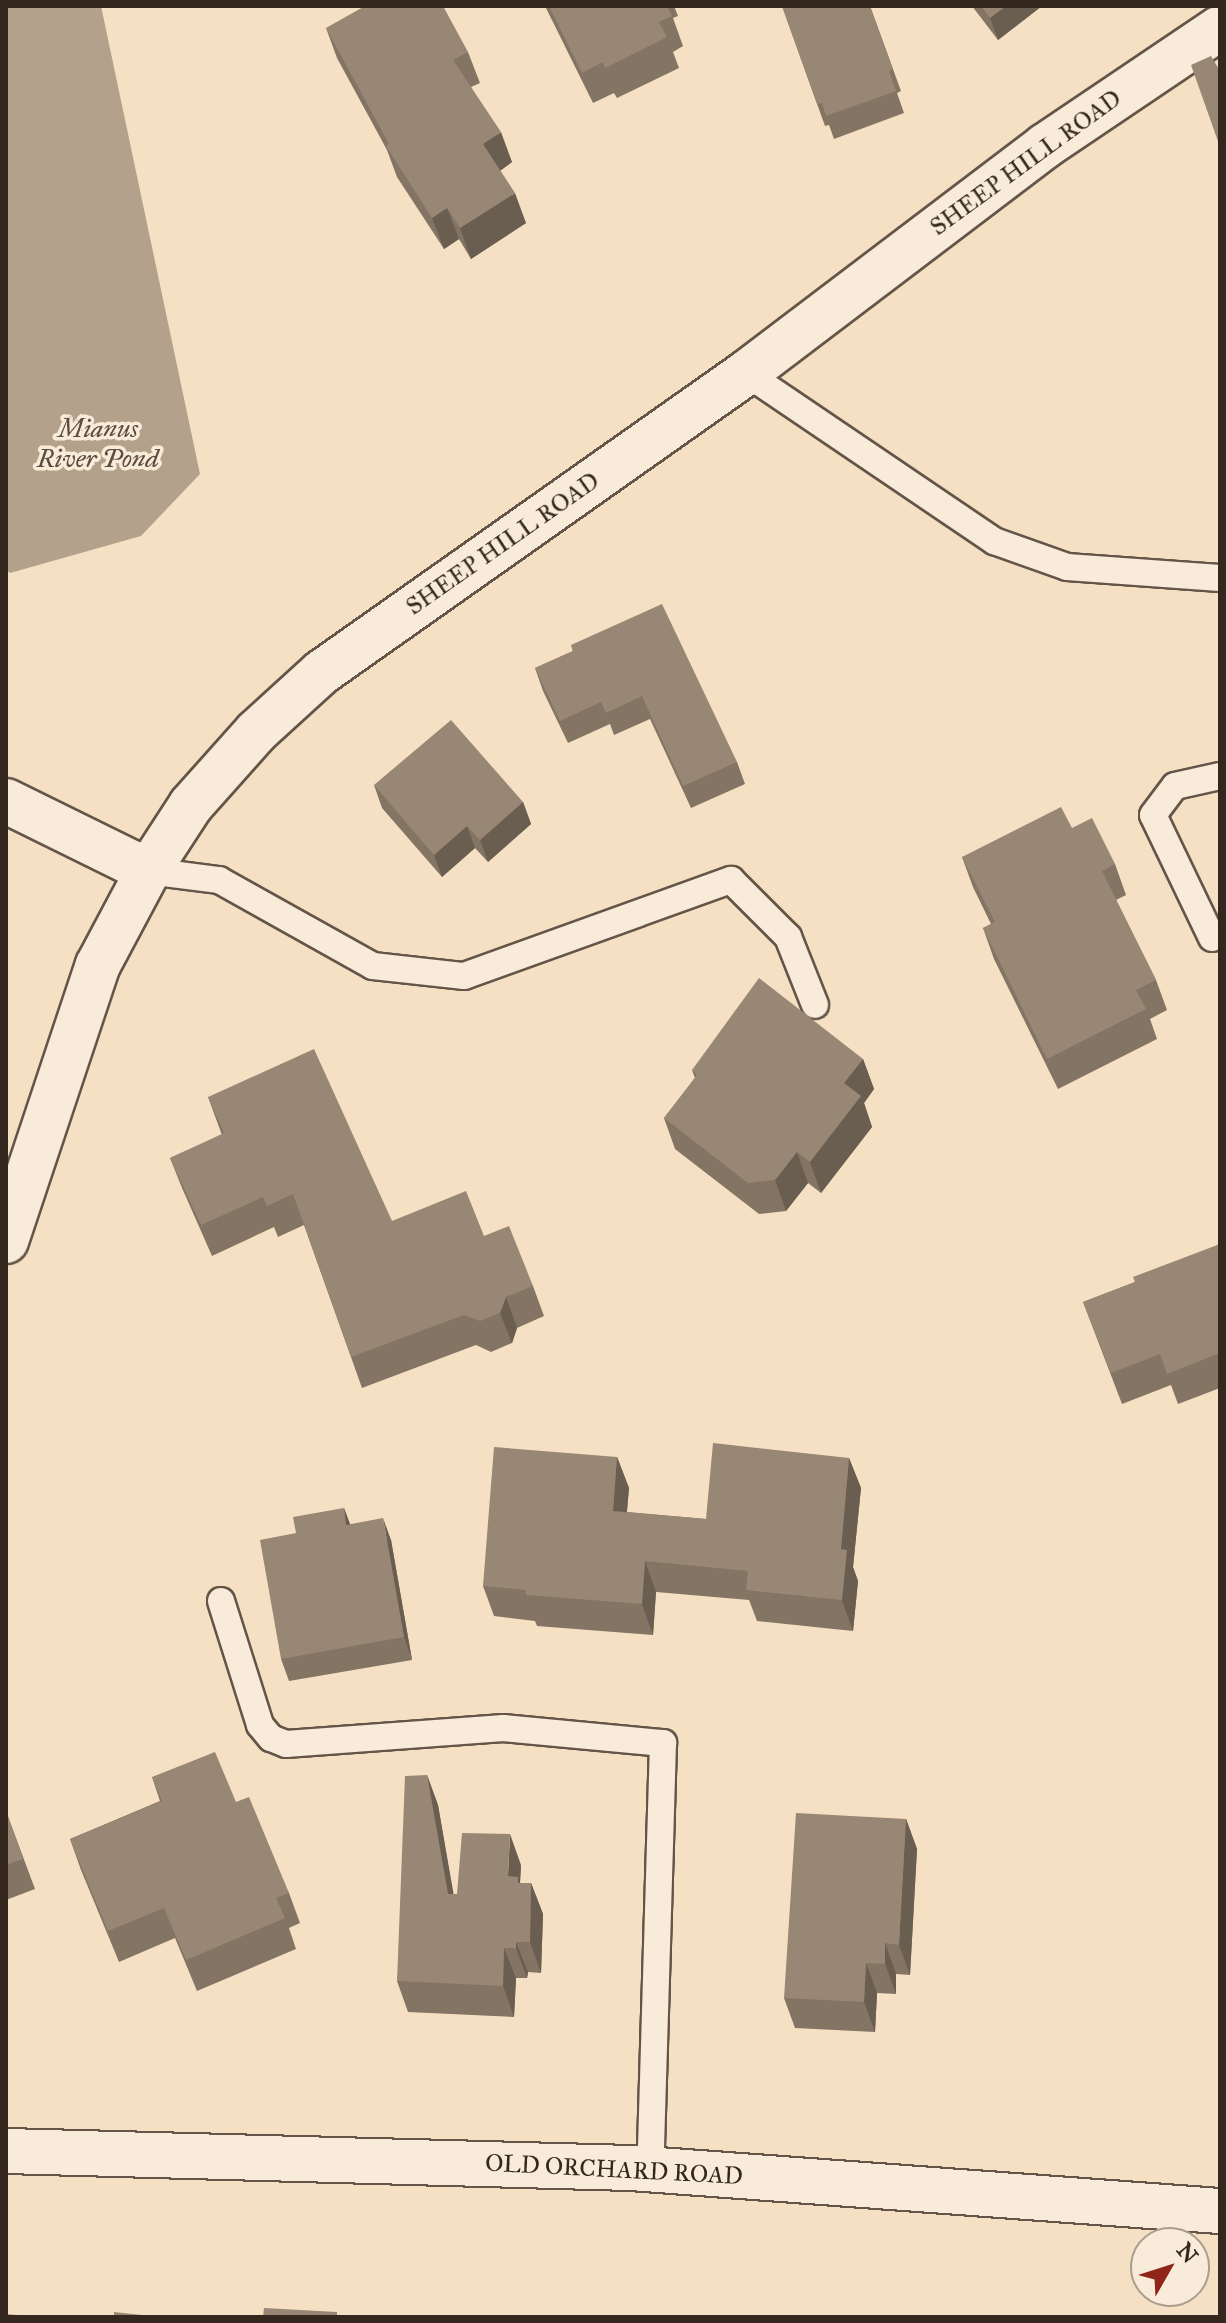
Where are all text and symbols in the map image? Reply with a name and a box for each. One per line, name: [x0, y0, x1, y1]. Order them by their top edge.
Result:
street label: SHEEP HILL ROAD: [925, 84, 1127, 242]
water label: Mianus River Pond: [37, 413, 159, 474]
street label: SHEEP HILL ROAD: [401, 467, 605, 621]
street label: OLD ORCHARD ROAD: [484, 2149, 744, 2191]
north arrow: [1130, 2227, 1210, 2307]
text: N: [1171, 2237, 1204, 2269]

